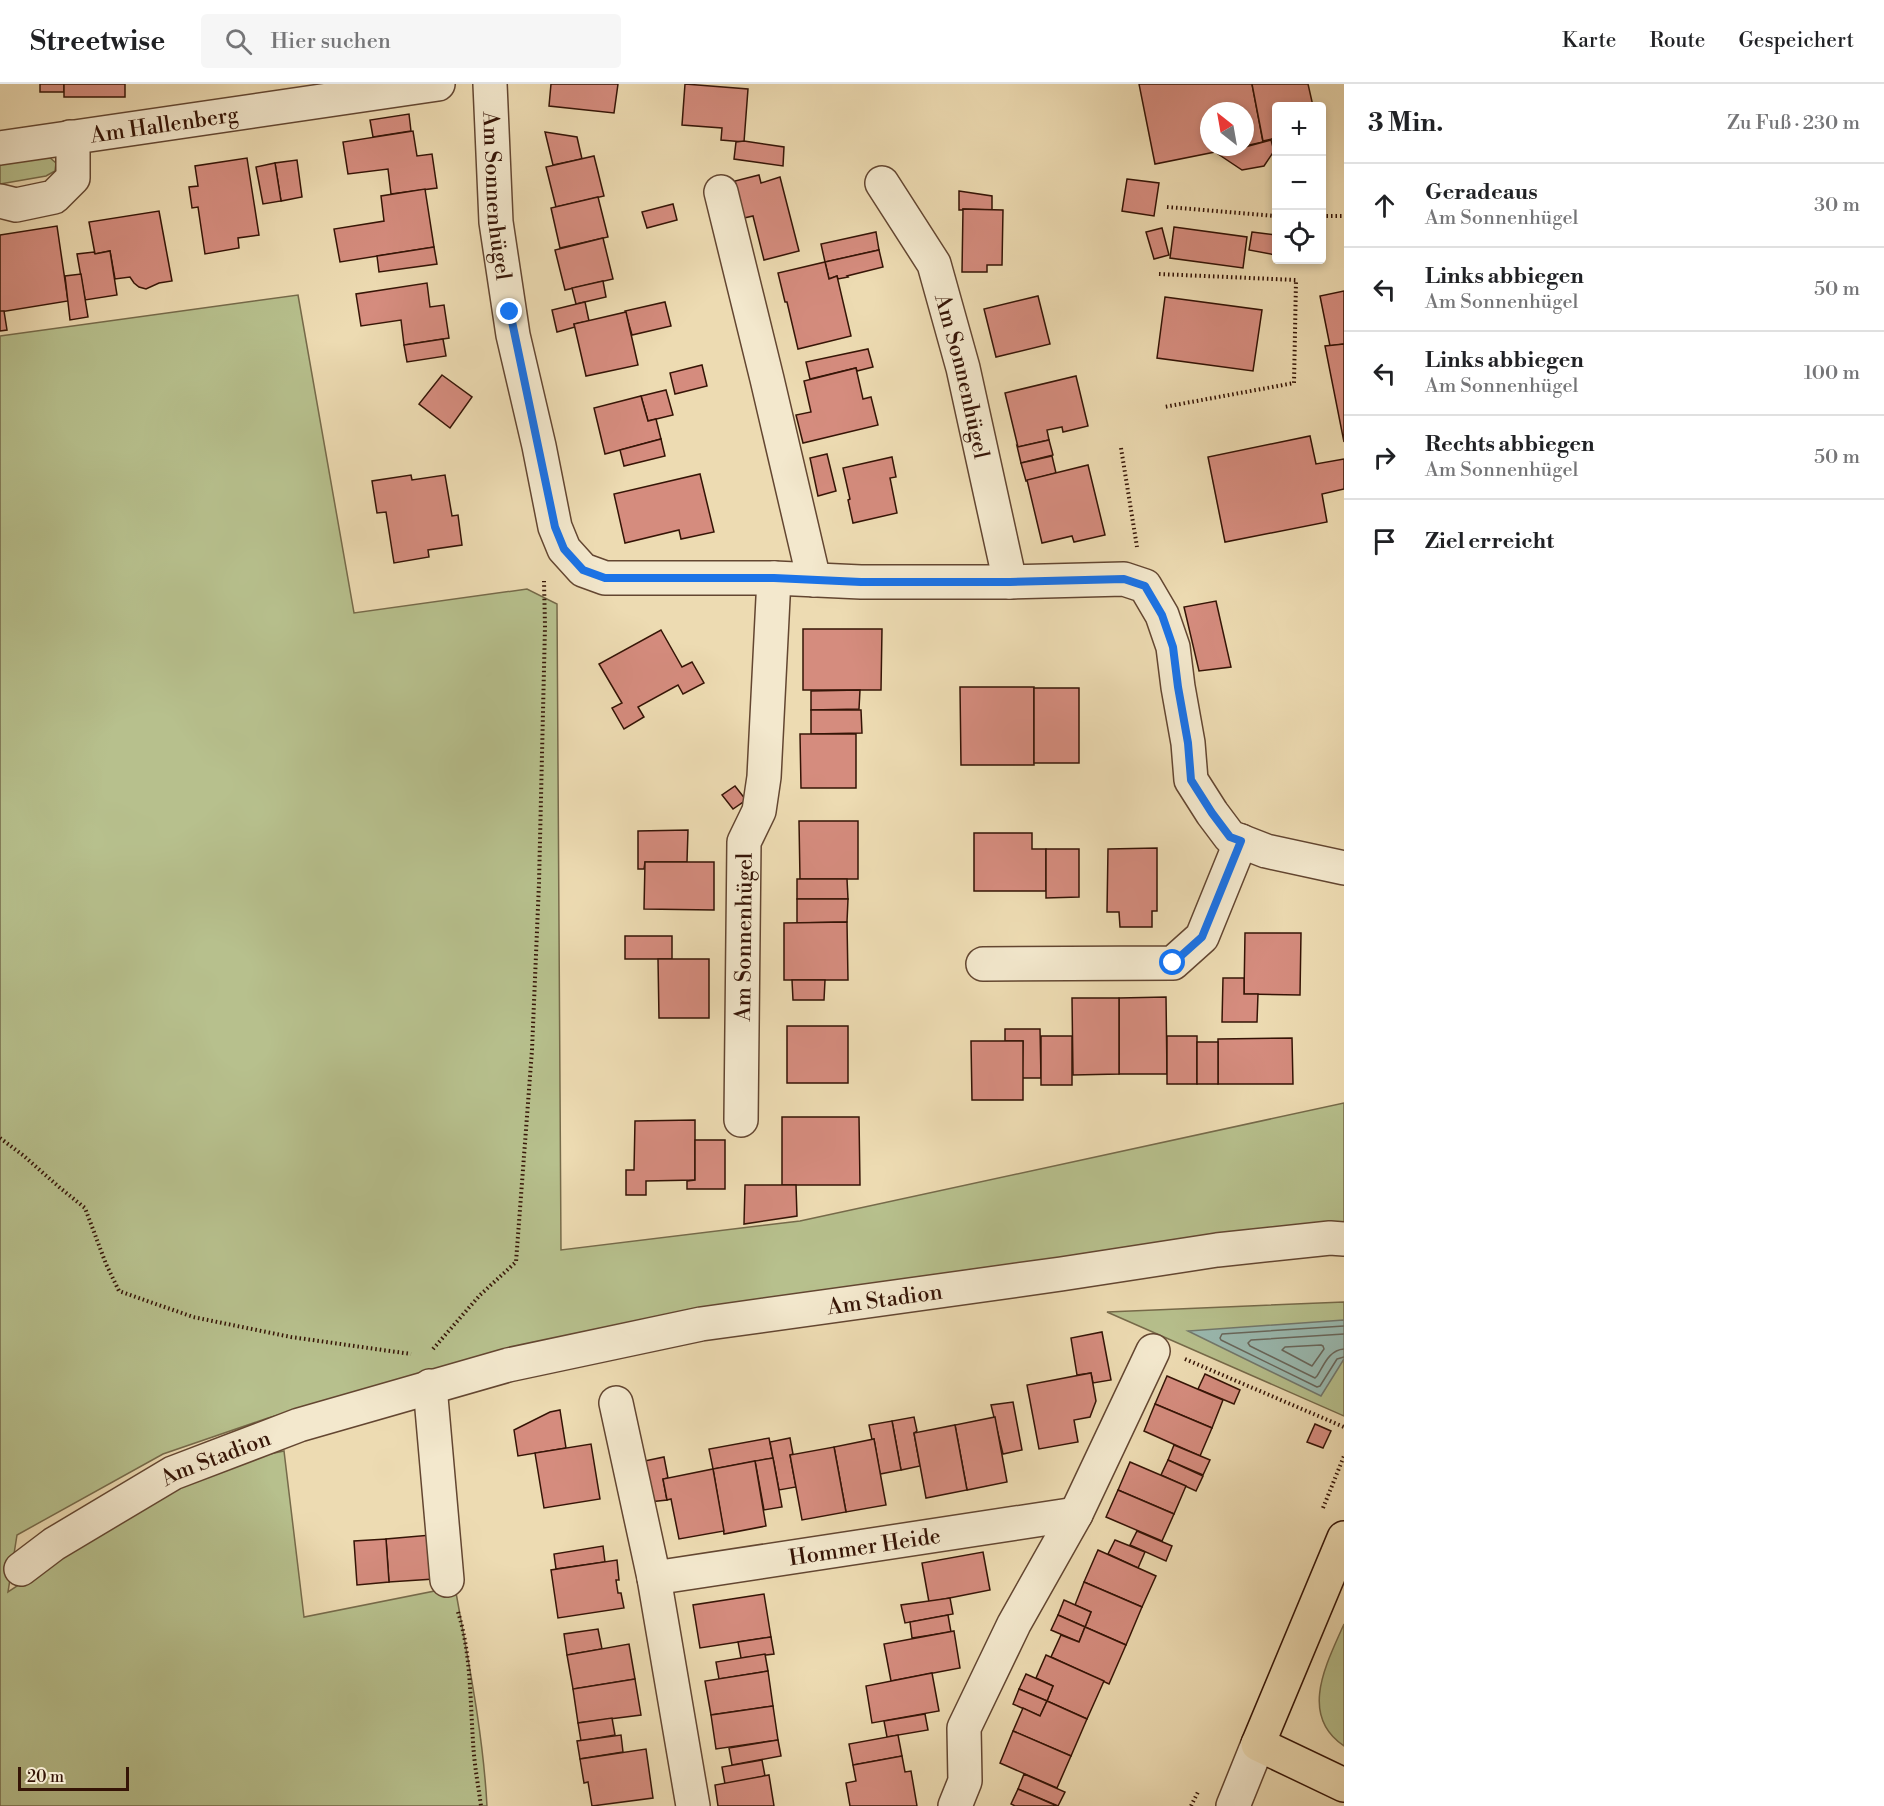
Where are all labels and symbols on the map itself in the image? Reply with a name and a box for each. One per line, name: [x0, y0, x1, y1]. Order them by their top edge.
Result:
street label: Am Hallenberg: [88, 101, 241, 150]
north arrow: [1200, 102, 1254, 156]
street label: Am Sonnenhügel: [476, 110, 517, 282]
street label: Am Sonnenhügel: [928, 290, 995, 462]
route end: [496, 298, 522, 324]
street label: Am Sonnenhügel: [730, 852, 759, 1023]
route start: [1159, 949, 1185, 975]
street label: Am Stadion: [825, 1279, 944, 1321]
street label: Am Stadion: [155, 1425, 275, 1493]
street label: Hommer Heide: [787, 1523, 943, 1572]
scale bar: [18, 1764, 129, 1792]

